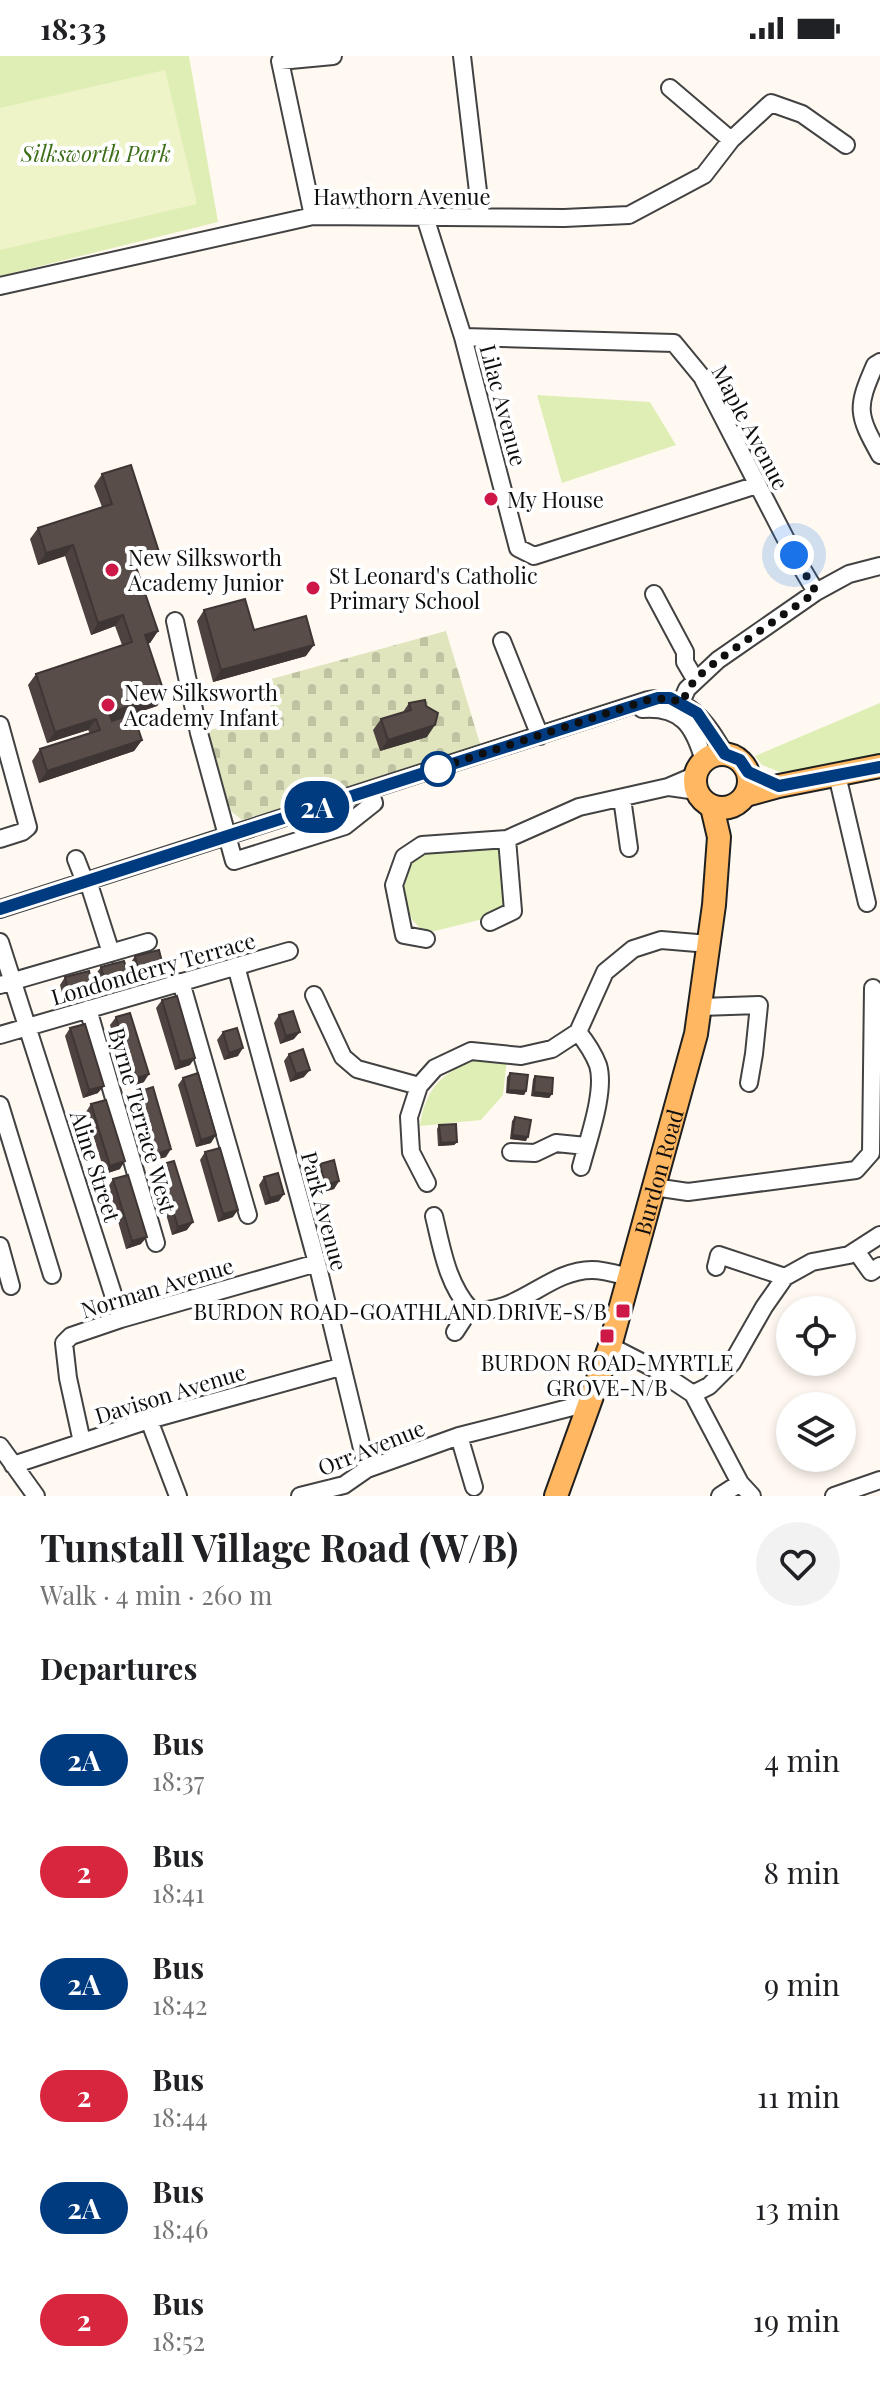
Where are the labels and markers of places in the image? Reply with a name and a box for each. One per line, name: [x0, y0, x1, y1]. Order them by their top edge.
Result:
place label: My House: [507, 484, 604, 514]
marker: My House: [482, 490, 500, 508]
place label: New Silksworth Academy Junior: [127, 542, 284, 597]
place label: St Leonard's Catholic Primary School: [329, 560, 538, 615]
marker: New Silksworth Academy Junior: [103, 561, 121, 579]
marker: St Leonard's Catholic Primary School: [304, 579, 322, 597]
place label: New Silksworth Academy Infant: [123, 677, 280, 732]
marker: New Silksworth Academy Infant: [99, 696, 117, 714]
unlabelled marker: [421, 752, 455, 786]
place label: BURDON ROAD-GOATHLAND DRIVE-S/B: [193, 1296, 607, 1326]
marker: BURDON ROAD-GOATHLAND DRIVE-S/B: [614, 1302, 632, 1320]
marker: BURDON ROAD-MYRTLE GROVE-N/B: [598, 1327, 616, 1345]
place label: BURDON ROAD-MYRTLE GROVE-N/B: [481, 1347, 733, 1402]

